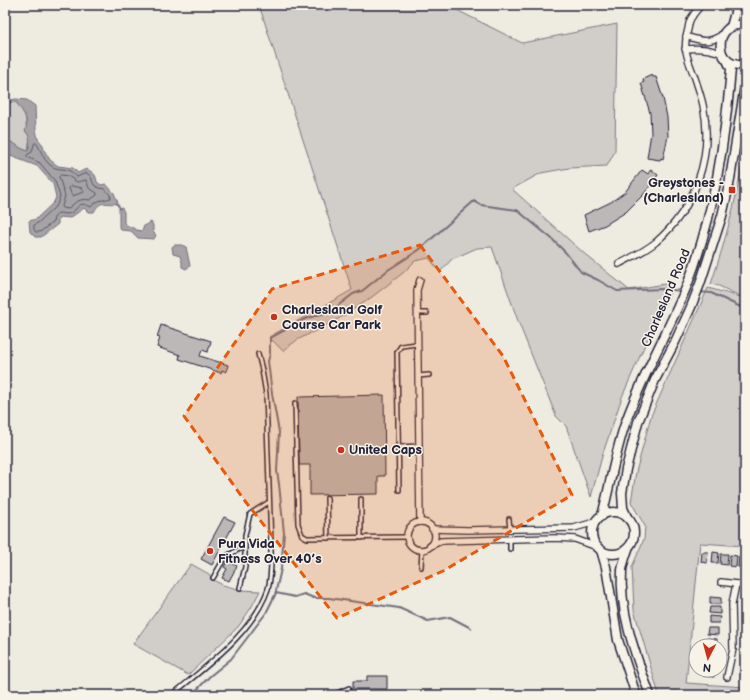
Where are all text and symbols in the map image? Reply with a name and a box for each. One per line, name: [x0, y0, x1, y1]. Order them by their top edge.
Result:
place label: Greystones - (Charlesland): [643, 175, 724, 206]
marker: Greystones - (Charlesland): [727, 185, 737, 195]
street label: Charlesland Road: [638, 246, 694, 350]
place label: Charlesland Golf Course Car Park: [282, 302, 383, 333]
marker: Charlesland Golf Course Car Park: [269, 312, 279, 322]
place label: United Caps: [349, 442, 422, 458]
marker: United Caps: [336, 445, 346, 455]
place label: Pura Vida Fitness Over 40’s: [218, 536, 322, 567]
marker: Pura Vida Fitness Over 40’s: [205, 546, 215, 556]
north arrow: [688, 638, 728, 678]
text: N: [702, 661, 712, 674]

